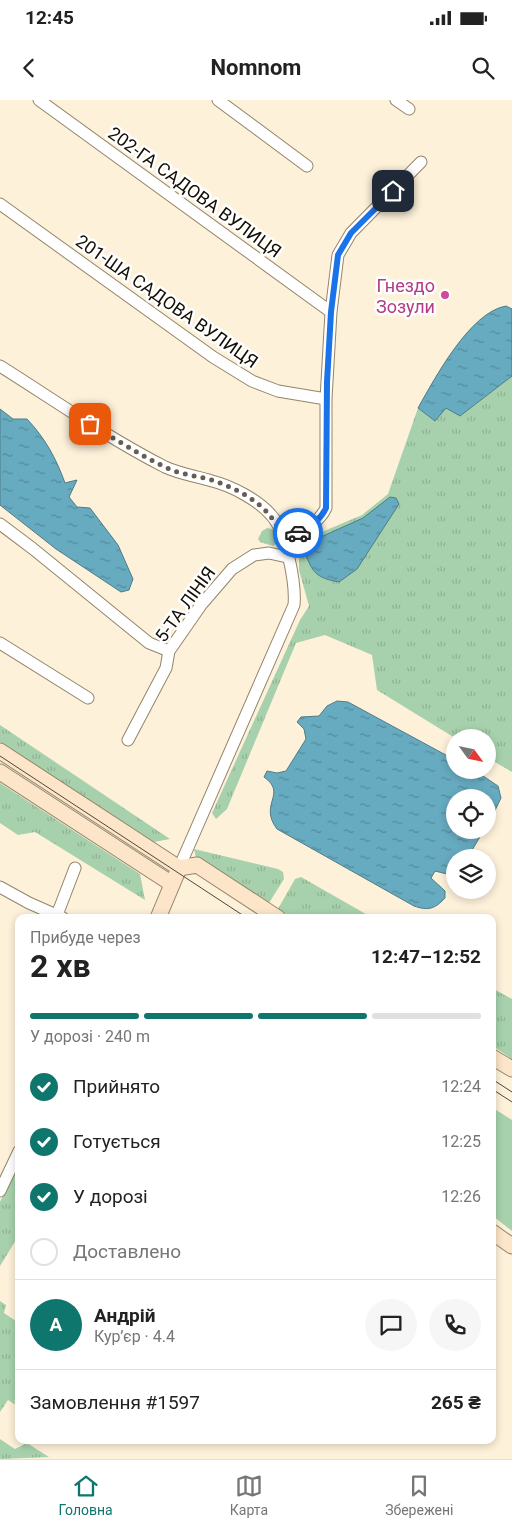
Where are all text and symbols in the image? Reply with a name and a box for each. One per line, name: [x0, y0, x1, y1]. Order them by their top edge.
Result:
text: 12:45: [25, 6, 74, 29]
icon: back: [15, 54, 43, 82]
icon: search: [469, 54, 497, 82]
text: Nomnom: [211, 55, 301, 80]
street label: 202-ГА САДОВА ВУЛИЦЯ: [104, 122, 286, 262]
pin: [372, 170, 414, 212]
icon: home: [379, 177, 407, 205]
street label: 201-ША САДОВА ВУЛИЦЯ: [72, 230, 262, 372]
place label: Гнездо Зозули: [376, 275, 435, 317]
marker: Гнездо Зозули: [439, 289, 451, 301]
pin: [69, 403, 111, 445]
icon: bag: [76, 410, 104, 438]
courier: [273, 508, 323, 558]
icon: car: [284, 519, 312, 547]
street label: 5-ТА ЛІНІЯ: [151, 562, 219, 646]
north arrow: [446, 729, 496, 779]
map controls: [446, 729, 496, 899]
button: locate: [446, 789, 496, 839]
button: layers: [446, 849, 496, 899]
text: Прибуде через: [30, 928, 141, 947]
text: 12:47–12:52: [371, 945, 481, 968]
text: 2 хв: [30, 947, 91, 985]
text: У дорозі · 240 m: [30, 1027, 150, 1046]
icon: check: [30, 1073, 58, 1101]
text: Прийнято: [73, 1075, 160, 1098]
text: 12:24: [441, 1077, 481, 1096]
icon: check: [30, 1128, 58, 1156]
text: Готується: [73, 1130, 161, 1153]
text: 12:25: [441, 1132, 481, 1151]
icon: check: [30, 1183, 58, 1211]
text: У дорозі: [73, 1185, 148, 1208]
text: 12:26: [441, 1187, 481, 1206]
text: Доставлено: [73, 1240, 181, 1263]
button: chat: [365, 1299, 417, 1351]
button: phone: [429, 1299, 481, 1351]
text: Андрій: [94, 1304, 156, 1327]
text: А: [50, 1313, 62, 1336]
text: Кур’єр · 4.4: [94, 1327, 175, 1346]
text: Замовлення #1597: [30, 1391, 200, 1414]
text: 265 ₴: [431, 1391, 481, 1414]
tab: Головна: [59, 1472, 113, 1518]
tab: Карта: [230, 1472, 268, 1518]
tab: Збережені: [385, 1472, 453, 1518]

